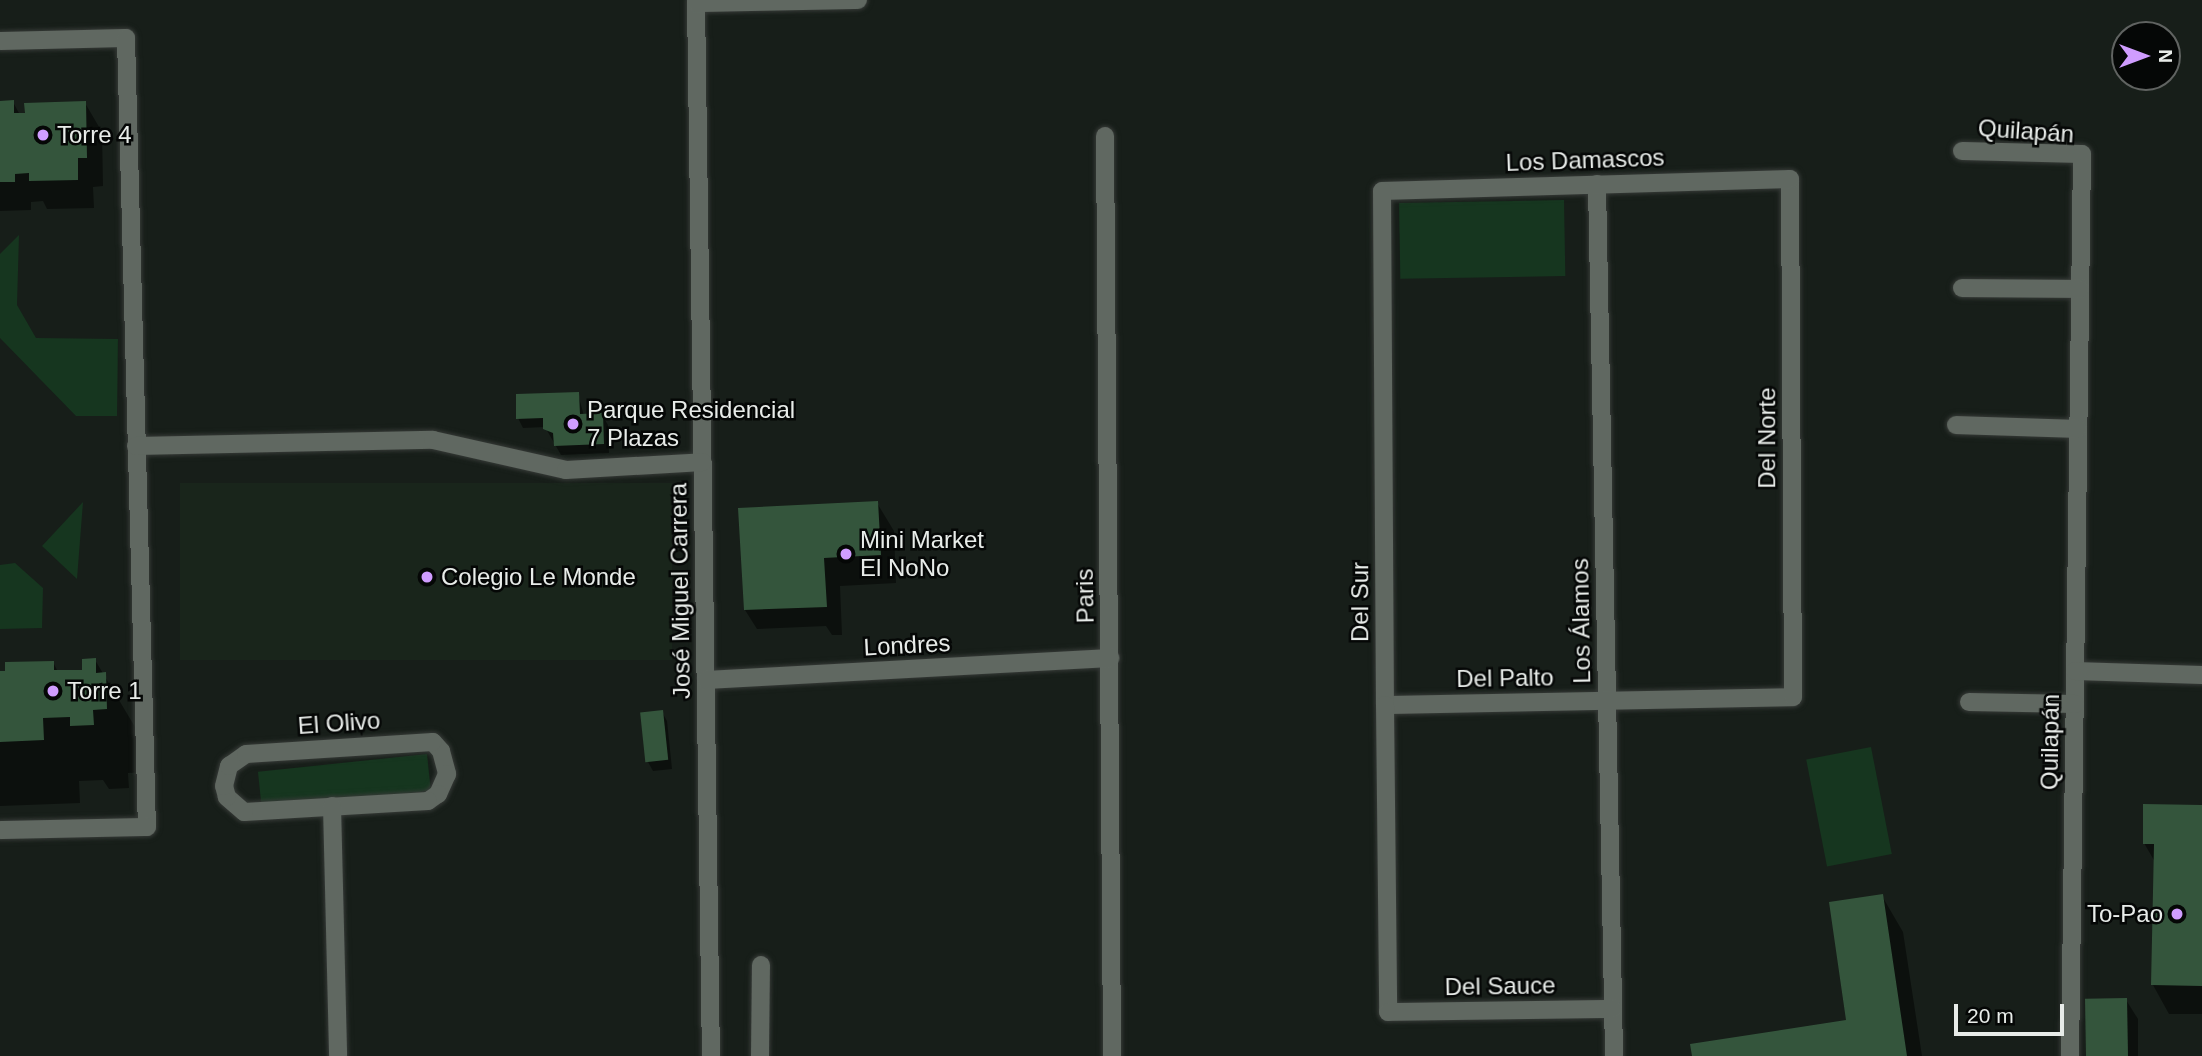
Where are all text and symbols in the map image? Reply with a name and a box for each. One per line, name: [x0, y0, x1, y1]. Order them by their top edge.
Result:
north arrow: [2111, 21, 2181, 91]
text: N: [2155, 49, 2176, 63]
street label: Quilapán: [1977, 113, 2075, 149]
place label: Torre 4: [57, 121, 132, 149]
marker: Torre 4: [35, 127, 51, 143]
street label: Los Damascos: [1505, 143, 1665, 177]
street label: Del Norte: [1753, 387, 1781, 489]
place label: Parque Residencial 7 Plazas: [587, 396, 795, 452]
marker: Parque Residencial 7 Plazas: [565, 416, 581, 432]
street label: José Miguel Carrera: [664, 483, 696, 699]
place label: Mini Market El NoNo: [860, 526, 984, 582]
marker: Mini Market El NoNo: [838, 546, 854, 562]
street label: Los Álamos: [1566, 558, 1596, 684]
street label: Del Sur: [1346, 562, 1374, 642]
place label: Colegio Le Monde: [441, 563, 636, 591]
street label: Paris: [1070, 568, 1100, 624]
marker: Colegio Le Monde: [419, 569, 435, 585]
street label: Londres: [863, 628, 951, 662]
street label: Del Palto: [1456, 663, 1554, 693]
place label: Torre 1: [67, 677, 142, 705]
marker: Torre 1: [45, 683, 61, 699]
street label: Quilapán: [2035, 694, 2065, 790]
street label: El Olivo: [297, 706, 381, 740]
place label: To-Pao: [2087, 900, 2163, 928]
marker: To-Pao: [2169, 906, 2185, 922]
street label: Del Sauce: [1444, 971, 1556, 1001]
scale bar: [1957, 990, 2067, 1034]
text: 20 m: [1967, 1004, 2014, 1027]

